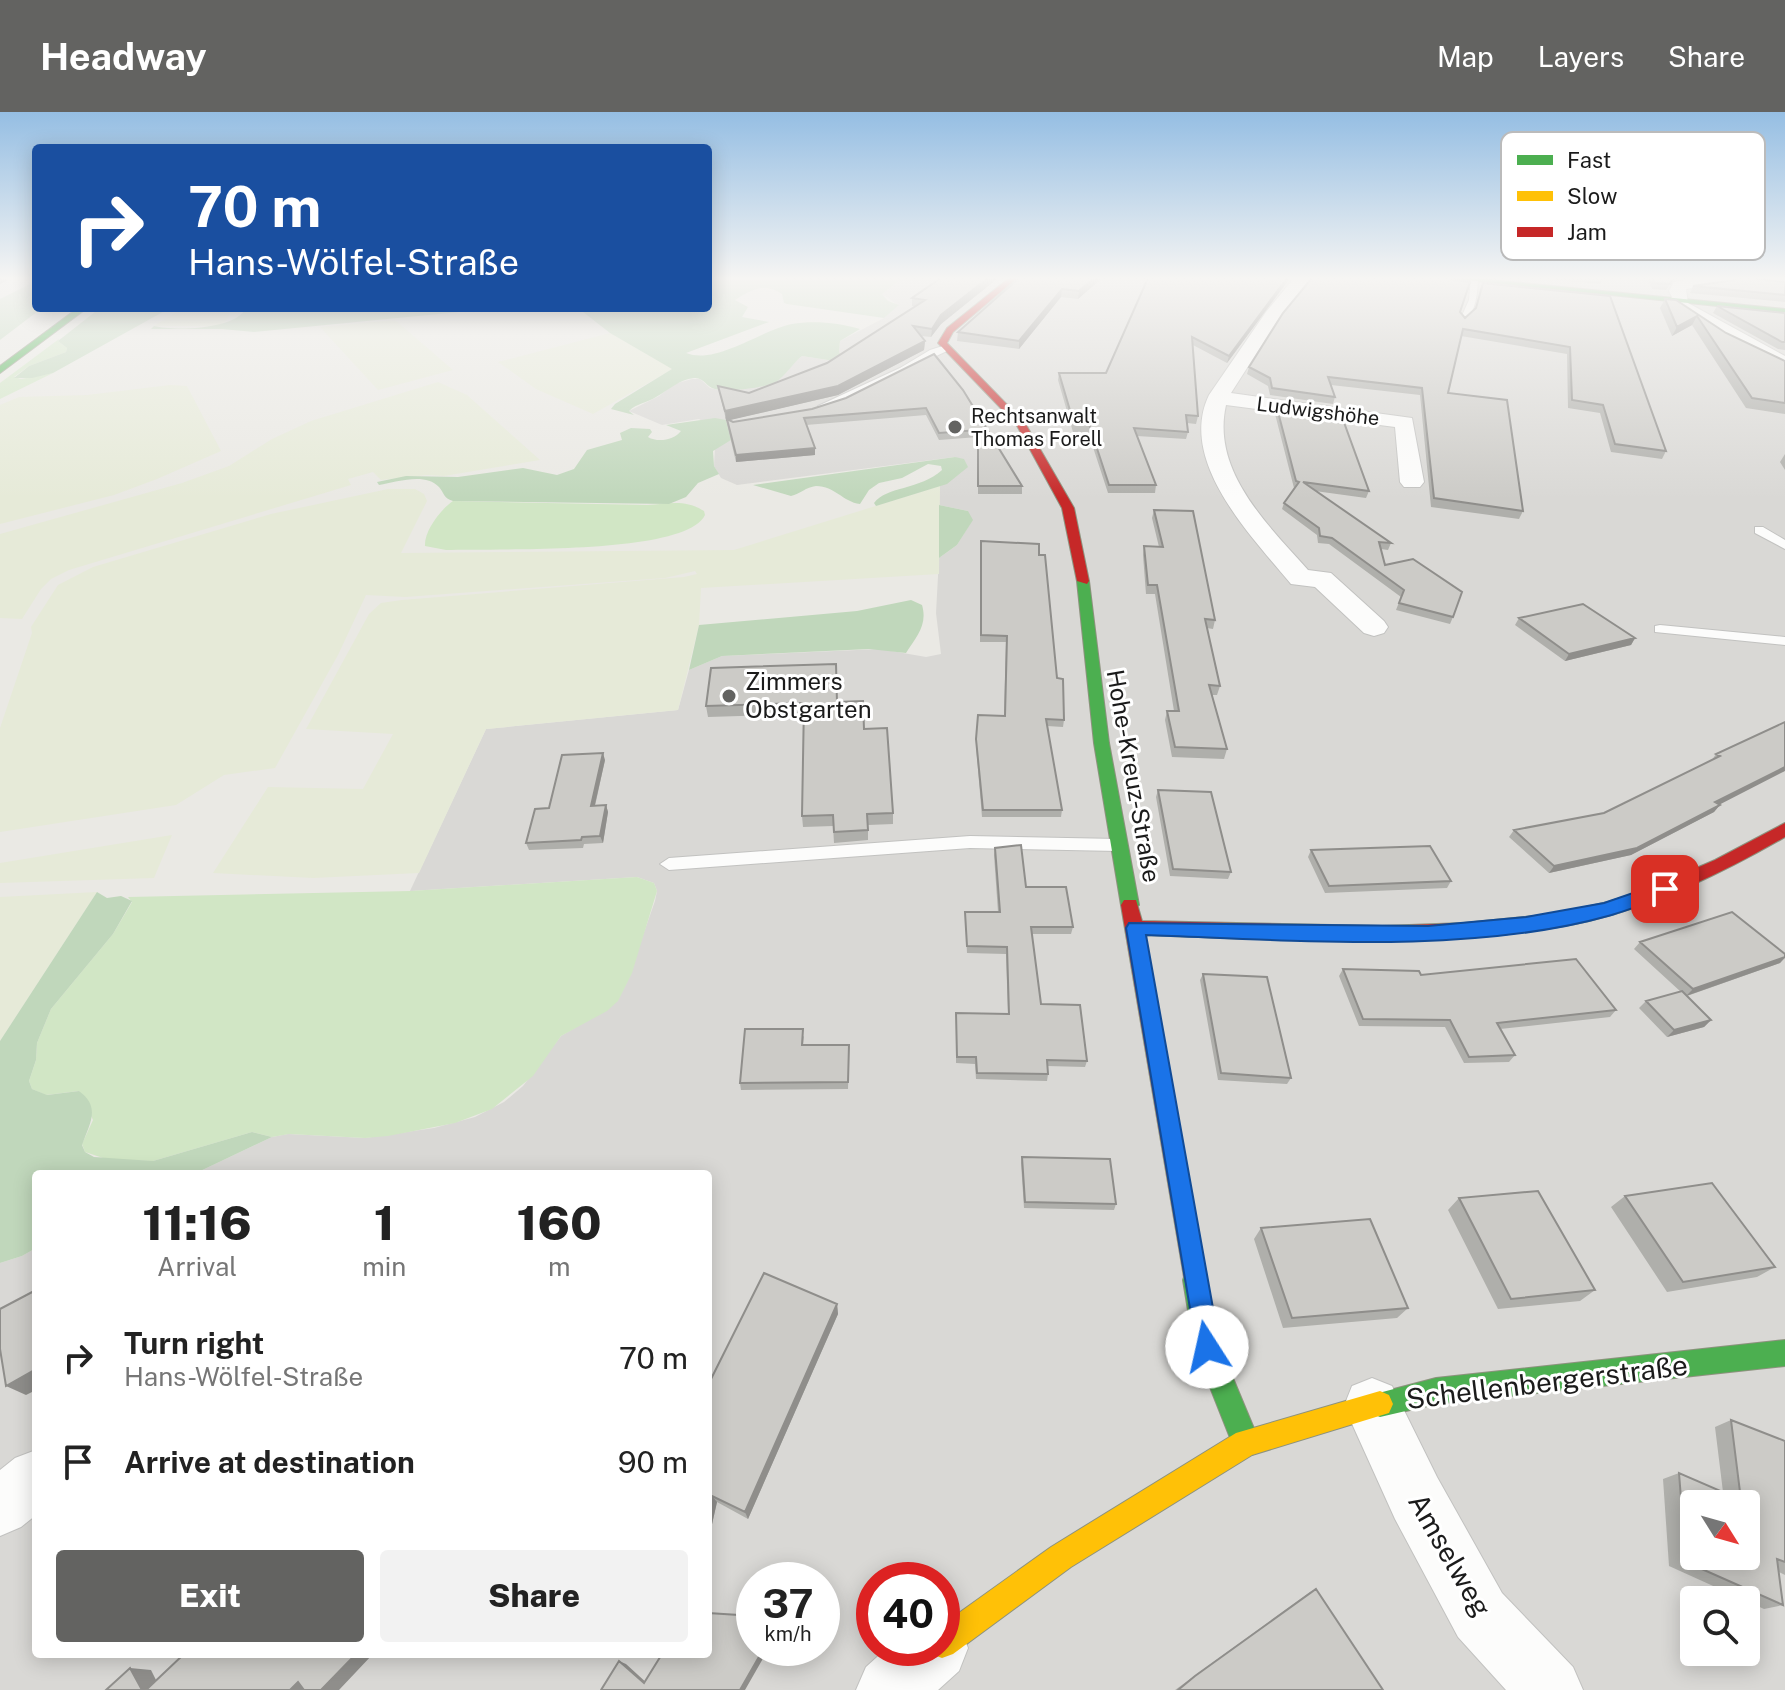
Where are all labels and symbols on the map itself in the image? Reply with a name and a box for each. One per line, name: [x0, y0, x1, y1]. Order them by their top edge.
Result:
legend: [1501, 132, 1765, 260]
text: Fast: [1567, 147, 1611, 173]
text: Slow: [1567, 183, 1617, 209]
text: Jam: [1567, 219, 1607, 245]
street label: Ludwigshöhe: [1255, 392, 1381, 430]
place label: Rechtsanwalt Thomas Forell: [971, 404, 1103, 451]
marker: Rechtsanwalt Thomas Forell: [946, 418, 964, 436]
place label: Zimmers Obstgarten: [745, 667, 872, 723]
street label: Hohe-Kreuz-Straße: [1101, 667, 1167, 885]
marker: Zimmers Obstgarten: [720, 687, 738, 705]
pin: [1631, 855, 1699, 923]
position arrow: [1165, 1305, 1249, 1389]
street label: Schellenbergerstraße: [1404, 1348, 1690, 1415]
street label: Amselweg: [1402, 1487, 1499, 1622]
north arrow: [1680, 1490, 1760, 1570]
speed limit sign: 40: [856, 1562, 960, 1666]

